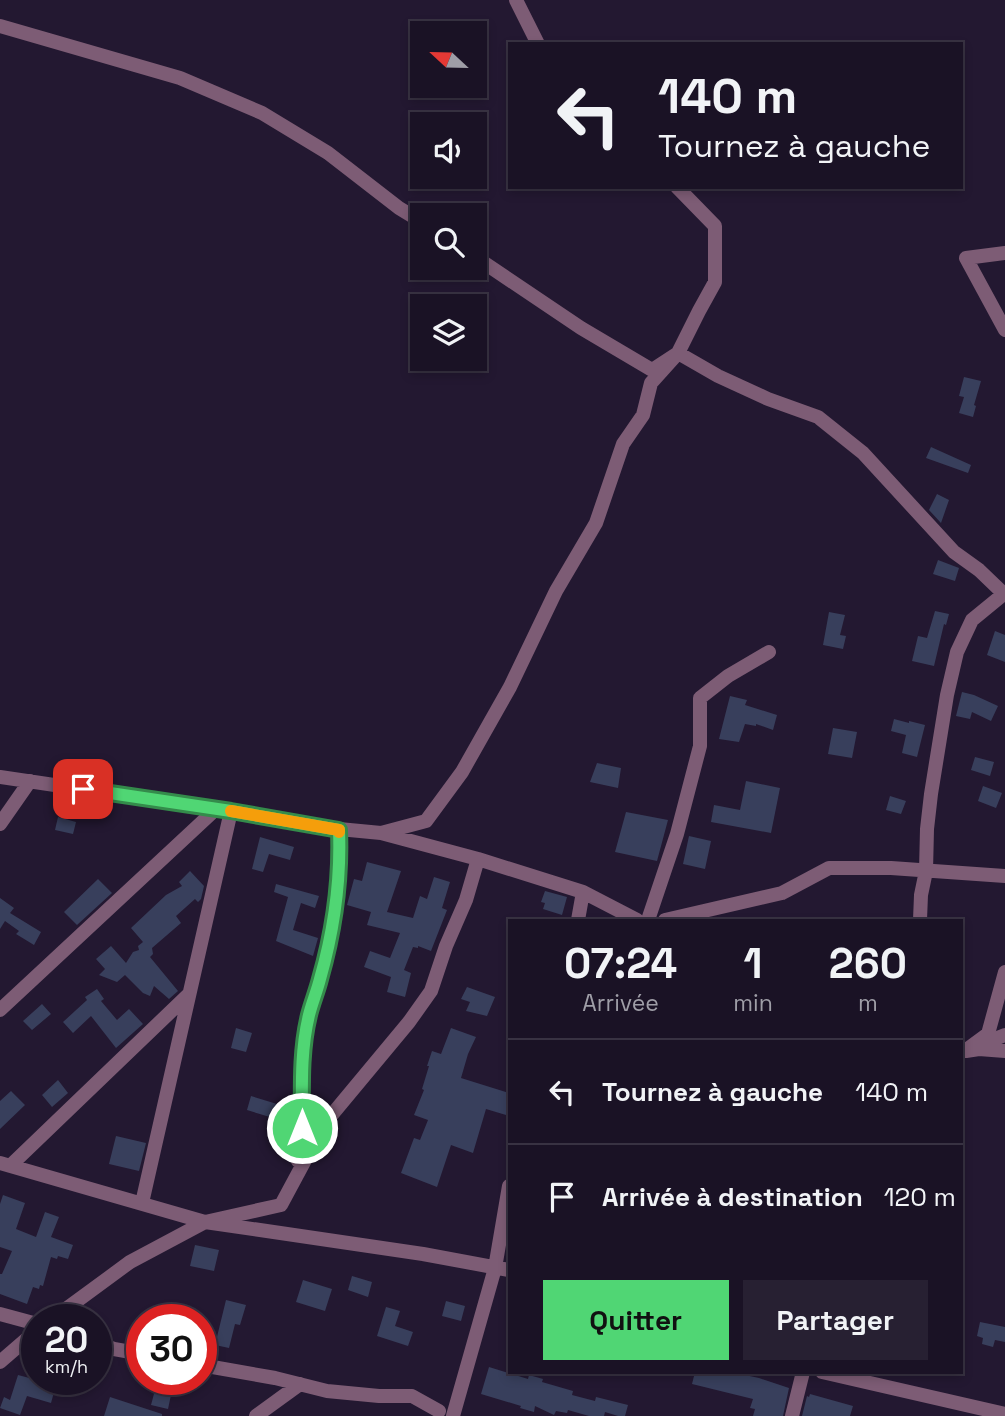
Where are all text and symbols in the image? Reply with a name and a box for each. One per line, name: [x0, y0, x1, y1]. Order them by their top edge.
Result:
north arrow: [410, 21, 486, 98]
map controls: [410, 21, 487, 371]
text: 140 m: [658, 65, 797, 127]
icon: left: [543, 70, 634, 161]
button: sound: [410, 112, 487, 189]
text: Tournez à gauche: [658, 126, 930, 166]
button: search: [410, 203, 487, 280]
button: layers: [410, 294, 487, 371]
pin: [53, 759, 113, 819]
icon: arrive: [64, 770, 102, 808]
text: 07:24: [564, 937, 677, 990]
text: 1: [744, 937, 763, 990]
text: 260: [829, 937, 907, 990]
text: Arrivée: [582, 988, 659, 1018]
text: min: [733, 988, 773, 1018]
text: m: [858, 988, 878, 1018]
icon: left: [543, 1073, 581, 1111]
text: Tournez à gauche: [602, 1075, 823, 1109]
text: 140 m: [855, 1075, 928, 1109]
position arrow: [265, 1091, 339, 1165]
icon: arrive: [543, 1178, 581, 1216]
text: Arrivée à destination: [602, 1180, 863, 1214]
text: 120 m: [884, 1180, 956, 1214]
button: Quitter: [543, 1280, 729, 1360]
button: Partager: [743, 1280, 928, 1360]
speed limit sign: 30: [126, 1304, 217, 1395]
text: 20: [45, 1318, 88, 1362]
text: km/h: [45, 1355, 88, 1378]

